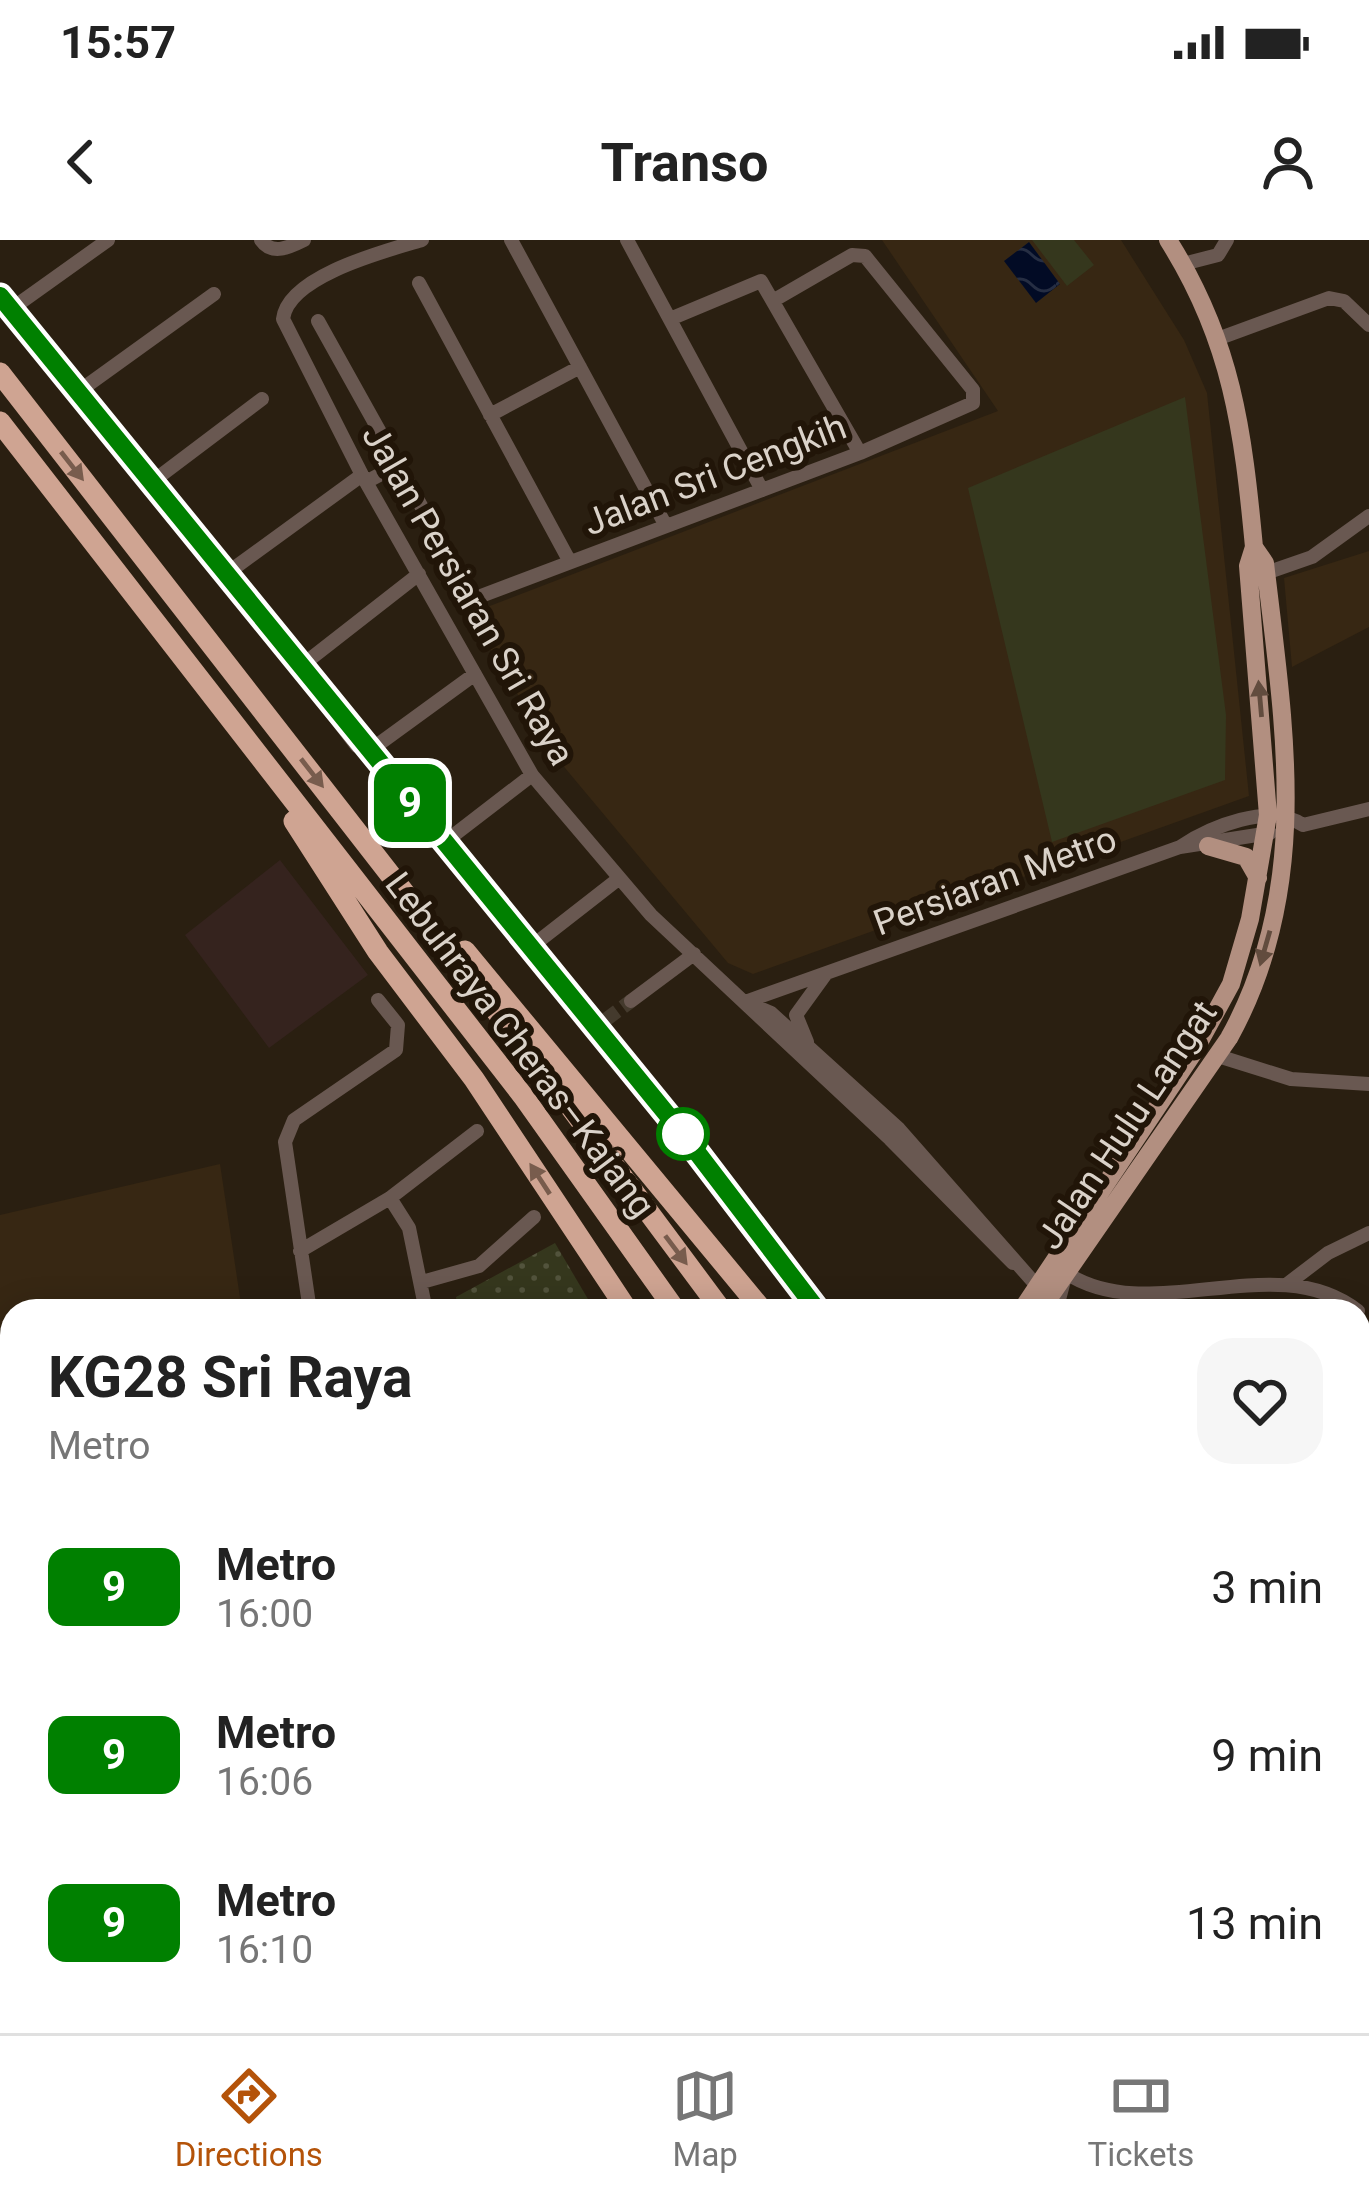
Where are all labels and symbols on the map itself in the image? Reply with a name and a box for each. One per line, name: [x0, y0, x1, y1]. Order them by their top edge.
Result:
street label: Jalan Sri Cengkih: [578, 406, 852, 544]
street label: Jalan Persiaran Sri Raya: [353, 417, 583, 773]
one-way arrow: [59, 450, 84, 481]
one-way arrow: [1250, 680, 1269, 717]
one-way arrow: [299, 757, 324, 789]
line badge: 9: [371, 764, 449, 842]
street label: Persiaran Metro: [868, 818, 1122, 944]
street label: Lebuhraya Cheras–Kajang: [377, 864, 663, 1226]
one-way arrow: [1255, 931, 1273, 967]
street label: Jalan Hulu Langat: [1028, 993, 1226, 1257]
unlabelled marker: [658, 1109, 708, 1159]
one-way arrow: [529, 1162, 551, 1195]
one-way arrow: [664, 1234, 688, 1265]

